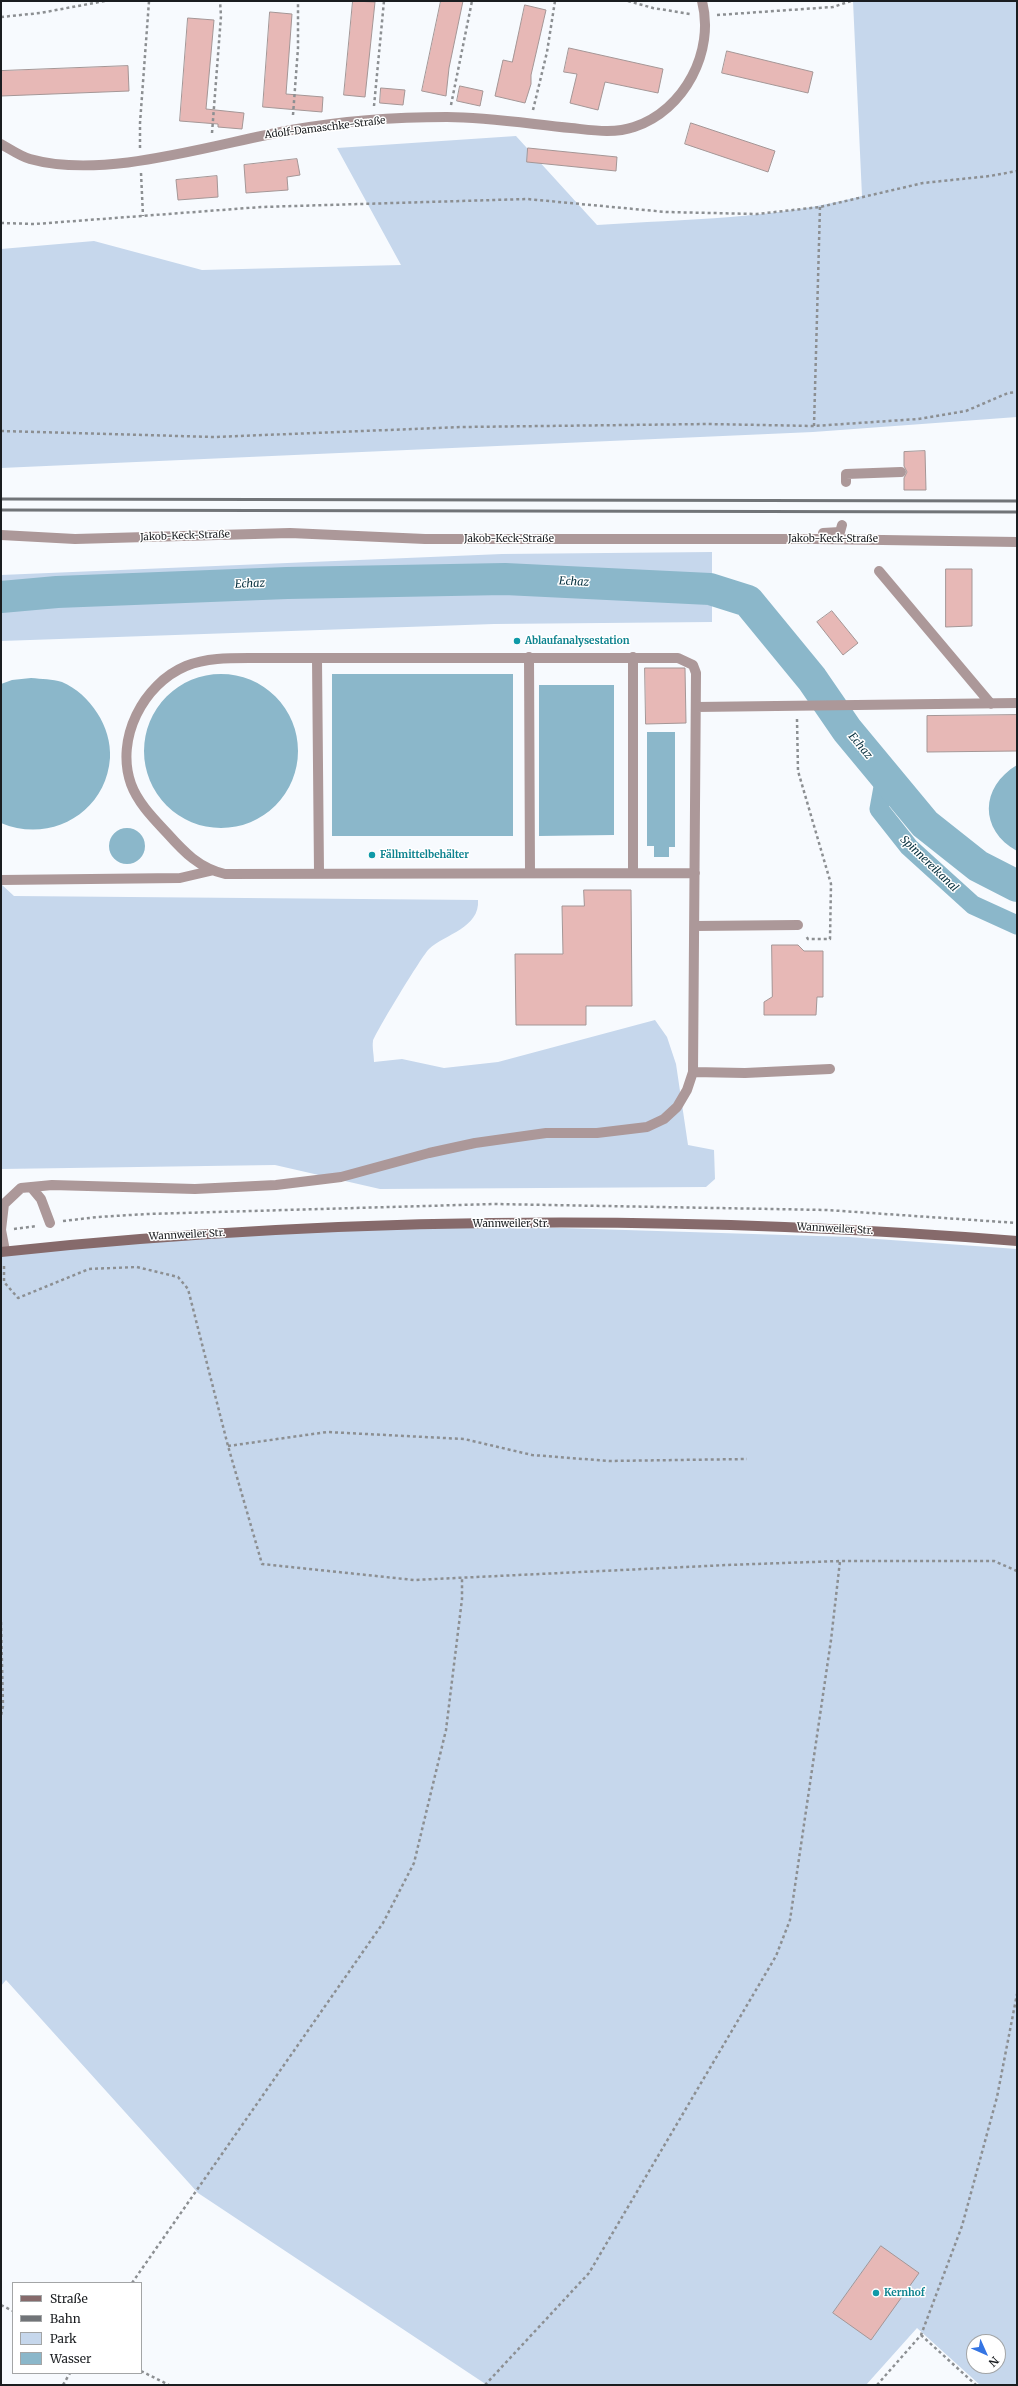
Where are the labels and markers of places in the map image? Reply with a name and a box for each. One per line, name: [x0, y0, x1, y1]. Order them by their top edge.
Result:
place label: Ablaufanalysestation: [525, 635, 629, 647]
marker: Ablaufanalysestation: [512, 636, 522, 646]
place label: Fällmittelbehälter: [380, 849, 469, 861]
marker: Fällmittelbehälter: [367, 850, 377, 860]
place label: Kernhof: [884, 2287, 925, 2299]
marker: Kernhof: [871, 2288, 881, 2298]

